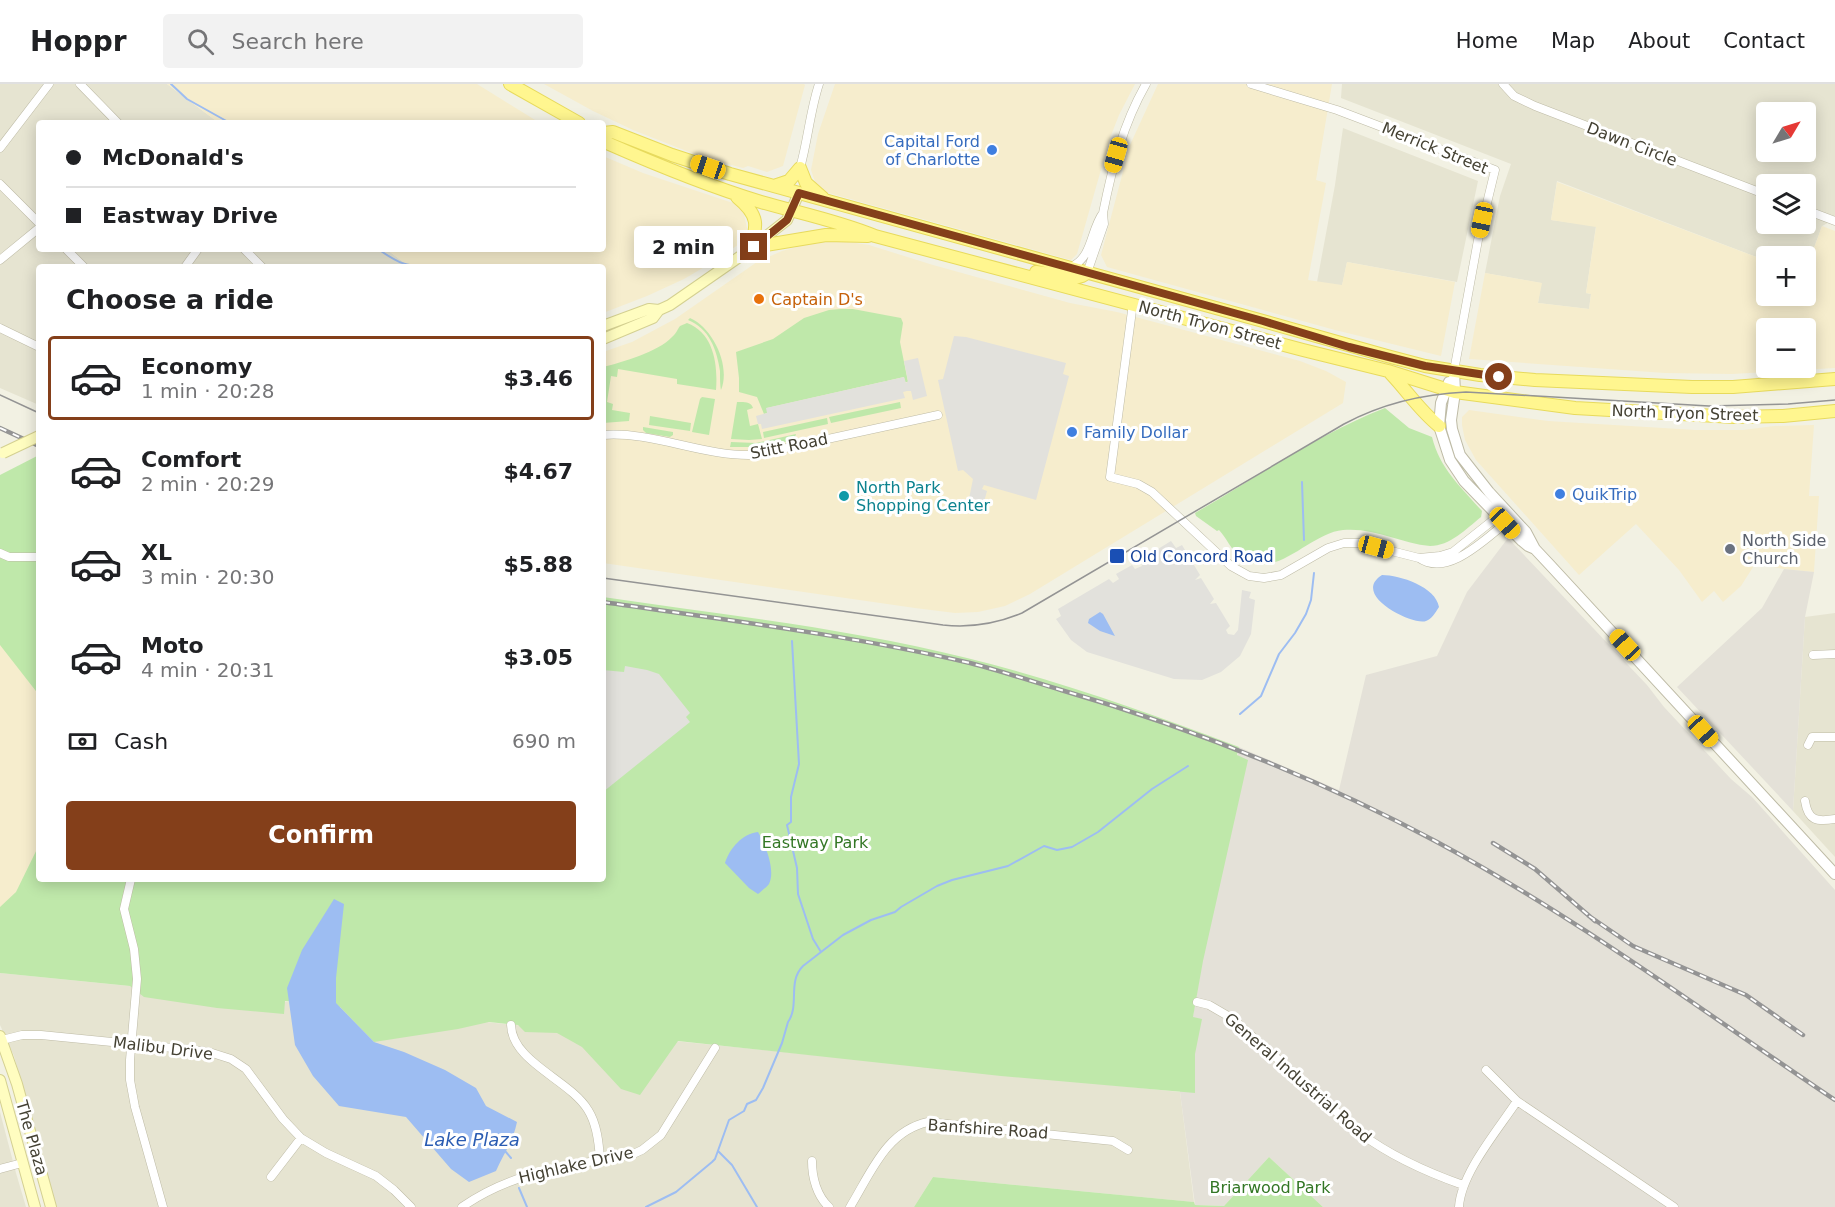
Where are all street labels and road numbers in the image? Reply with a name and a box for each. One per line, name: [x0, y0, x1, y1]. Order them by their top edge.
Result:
street label: Merrick Street: [1379, 118, 1491, 178]
street label: Dawn Circle: [1584, 118, 1680, 170]
street label: North Tryon Street: [1137, 297, 1283, 353]
street label: North Tryon Street: [1611, 401, 1759, 425]
street label: Stitt Road: [749, 429, 829, 463]
street label: General Industrial Road: [1221, 1009, 1375, 1147]
street label: Malibu Drive: [112, 1032, 214, 1064]
street label: The Plaza: [12, 1097, 52, 1178]
street label: Banfshire Road: [927, 1115, 1049, 1143]
street label: Highlake Drive: [517, 1143, 635, 1187]

